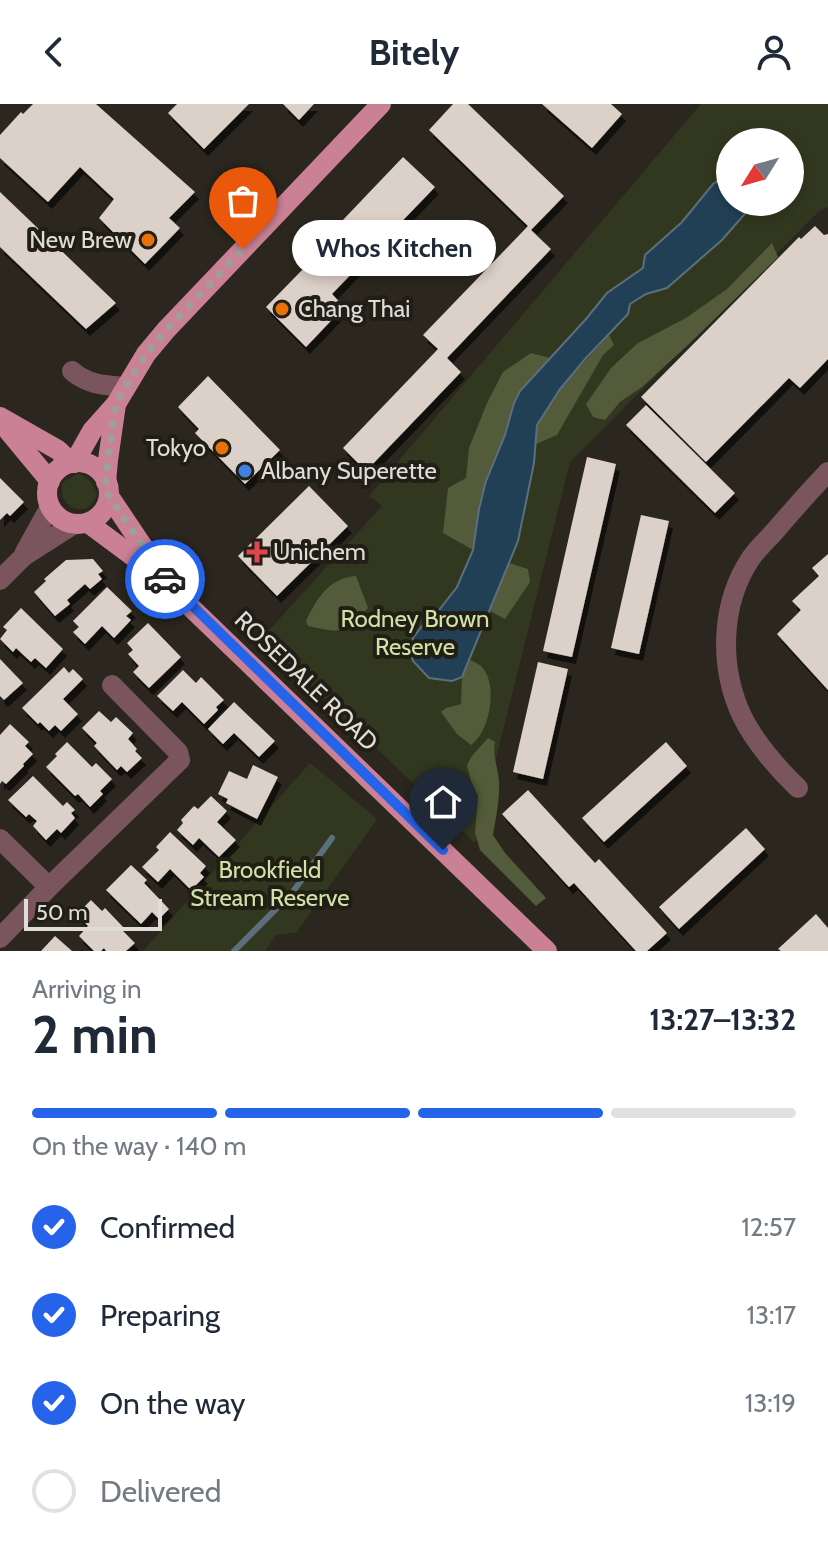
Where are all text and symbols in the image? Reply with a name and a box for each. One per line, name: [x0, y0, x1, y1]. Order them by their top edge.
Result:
icon: back: [32, 30, 76, 74]
text: Bitely: [369, 30, 459, 74]
icon: person: [752, 30, 796, 74]
north arrow: [716, 128, 804, 216]
map controls: [716, 128, 804, 216]
pin: [209, 167, 277, 249]
icon: bag: [221, 179, 265, 223]
callout: Whos Kitchen: [291, 221, 495, 277]
place label: New Brew: [29, 225, 133, 254]
marker: New Brew: [139, 231, 157, 249]
text: Whos Kitchen: [315, 232, 473, 264]
place label: Chang Thai: [298, 294, 410, 323]
marker: Chang Thai: [273, 300, 291, 318]
place label: Tokyo: [146, 433, 206, 462]
marker: Tokyo: [213, 439, 231, 457]
place label: Albany Superette: [261, 456, 437, 485]
marker: Albany Superette: [236, 462, 254, 480]
place label: Unichem: [273, 537, 366, 566]
courier: [125, 539, 205, 619]
marker: Unichem: [248, 543, 266, 561]
icon: car: [143, 557, 187, 601]
park label: Rodney Brown Reserve: [341, 604, 490, 661]
street label: ROSEDALE ROAD: [229, 605, 384, 756]
pin: [409, 768, 477, 850]
icon: home: [421, 780, 465, 824]
park label: Brookfield Stream Reserve: [190, 855, 350, 912]
scale bar: [24, 895, 162, 931]
text: 50 m: [36, 899, 88, 926]
text: Arriving in: [32, 973, 142, 1005]
text: 13:27–13:32: [649, 1001, 796, 1038]
text: 2 min: [32, 1003, 158, 1066]
text: On the way · 140 m: [32, 1130, 246, 1162]
icon: check: [32, 1205, 76, 1249]
text: Confirmed: [100, 1209, 235, 1246]
text: 12:57: [741, 1211, 796, 1243]
icon: check: [32, 1293, 76, 1337]
text: Preparing: [100, 1297, 220, 1334]
text: 13:17: [746, 1299, 796, 1331]
icon: check: [32, 1381, 76, 1425]
text: On the way: [100, 1385, 245, 1422]
text: 13:19: [745, 1387, 796, 1419]
text: Delivered: [100, 1473, 221, 1510]

